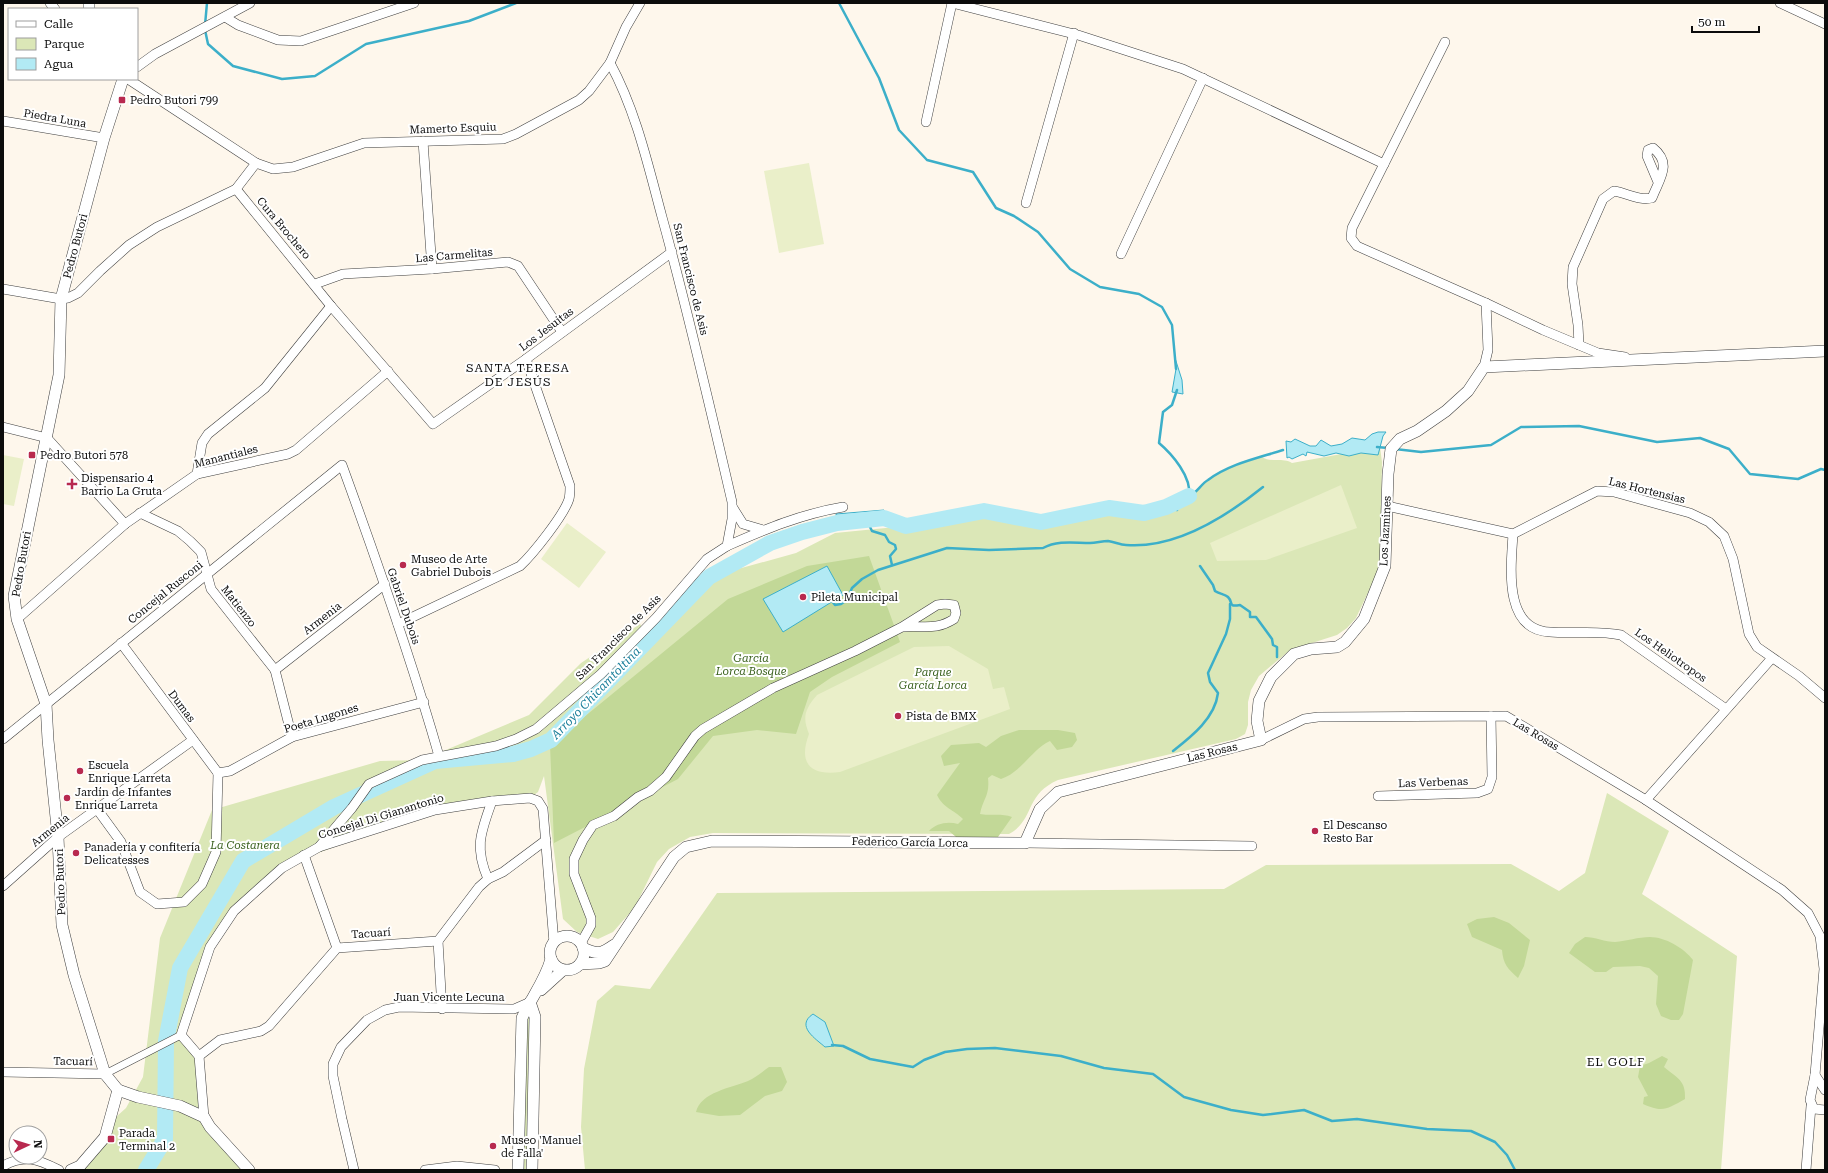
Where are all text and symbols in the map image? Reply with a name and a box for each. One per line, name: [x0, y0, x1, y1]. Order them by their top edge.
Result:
legend: [8, 8, 138, 80]
scale bar: [1692, 8, 1759, 34]
text: 50 m: [1698, 15, 1725, 29]
text: Calle: [44, 17, 74, 31]
text: Parque: [44, 37, 85, 51]
text: Agua: [44, 57, 74, 71]
place label: Pedro Butori 799: [130, 94, 218, 107]
marker: Pedro Butori 799: [117, 95, 127, 105]
street label: Piedra Luna: [22, 107, 87, 130]
street label: Mamerto Esquiu: [409, 120, 497, 137]
street label: Cura Brochero: [254, 195, 313, 262]
street label: Pedro Butori: [61, 212, 91, 280]
street label: San Francisco de Asis: [670, 222, 711, 336]
street label: Las Carmelitas: [415, 246, 493, 265]
street label: Los Jesuitas: [517, 305, 576, 354]
district label: SANTA TERESA DE JESÚS: [466, 361, 570, 389]
street label: Manantiales: [193, 442, 259, 471]
place label: Pedro Butori 578: [40, 449, 128, 462]
marker: Pedro Butori 578: [27, 450, 37, 460]
place label: Dispensario 4 Barrio La Gruta: [81, 472, 162, 498]
street label: Las Hortensias: [1607, 475, 1687, 506]
marker: Dispensario 4 Barrio La Gruta: [66, 478, 78, 490]
street label: Los Jazmines: [1377, 495, 1394, 567]
street label: Pedro Butori: [9, 530, 34, 598]
place label: Museo de Arte Gabriel Dubois: [411, 553, 491, 579]
street label: Concejal Rusconi: [125, 558, 206, 626]
marker: Museo de Arte Gabriel Dubois: [398, 560, 408, 570]
street label: Gabriel Dubois: [384, 566, 423, 646]
street label: Matienzo: [218, 583, 259, 630]
place label: Pileta Municipal: [811, 591, 898, 604]
street label: San Francisco de Asis: [573, 592, 664, 683]
marker: Pileta Municipal: [798, 592, 808, 602]
street label: Armenia: [301, 599, 344, 637]
street label: Los Heliotropos: [1632, 626, 1709, 685]
water label: Arroyo Chicamtoltina: [548, 644, 643, 743]
park label: García Lorca Bosque: [715, 652, 787, 678]
park label: Parque García Lorca: [899, 666, 968, 692]
street label: Dumas: [165, 688, 198, 725]
street label: Poeta Lugones: [282, 701, 360, 736]
place label: Pista de BMX: [906, 710, 977, 723]
marker: Pista de BMX: [893, 711, 903, 721]
street label: Las Rosas: [1510, 716, 1561, 753]
street label: Las Rosas: [1186, 740, 1239, 765]
place label: Escuela Enrique Larreta: [88, 759, 171, 785]
marker: Escuela Enrique Larreta: [75, 766, 85, 776]
street label: Las Verbenas: [1398, 775, 1468, 790]
place label: Jardín de Infantes Enrique Larreta: [75, 786, 171, 812]
street label: Concejal Di Gianantonio: [317, 791, 446, 842]
marker: Jardín de Infantes Enrique Larreta: [62, 793, 72, 803]
street label: Armenia: [29, 811, 72, 850]
place label: El Descanso Resto Bar: [1323, 819, 1387, 845]
marker: El Descanso Resto Bar: [1310, 826, 1320, 836]
street label: Federico García Lorca: [852, 835, 968, 850]
park label: La Costanera: [209, 839, 280, 852]
place label: Panadería y confitería Delicatesses: [84, 841, 200, 867]
street label: Pedro Butori: [53, 848, 68, 916]
marker: Panadería y confitería Delicatesses: [71, 848, 81, 858]
street label: Tacuarí: [351, 926, 392, 941]
street label: Juan Vicente Lecuna: [393, 991, 505, 1004]
street label: Tacuarí: [53, 1055, 93, 1068]
district label: EL GOLF: [1587, 1055, 1645, 1069]
north arrow: [8, 1125, 48, 1165]
place label: Parada Terminal 2: [119, 1127, 175, 1153]
marker: Parada Terminal 2: [106, 1134, 116, 1144]
place label: Museo 'Manuel de Falla': [501, 1134, 582, 1160]
text: N: [31, 1140, 44, 1150]
marker: Museo 'Manuel de Falla': [488, 1141, 498, 1151]

